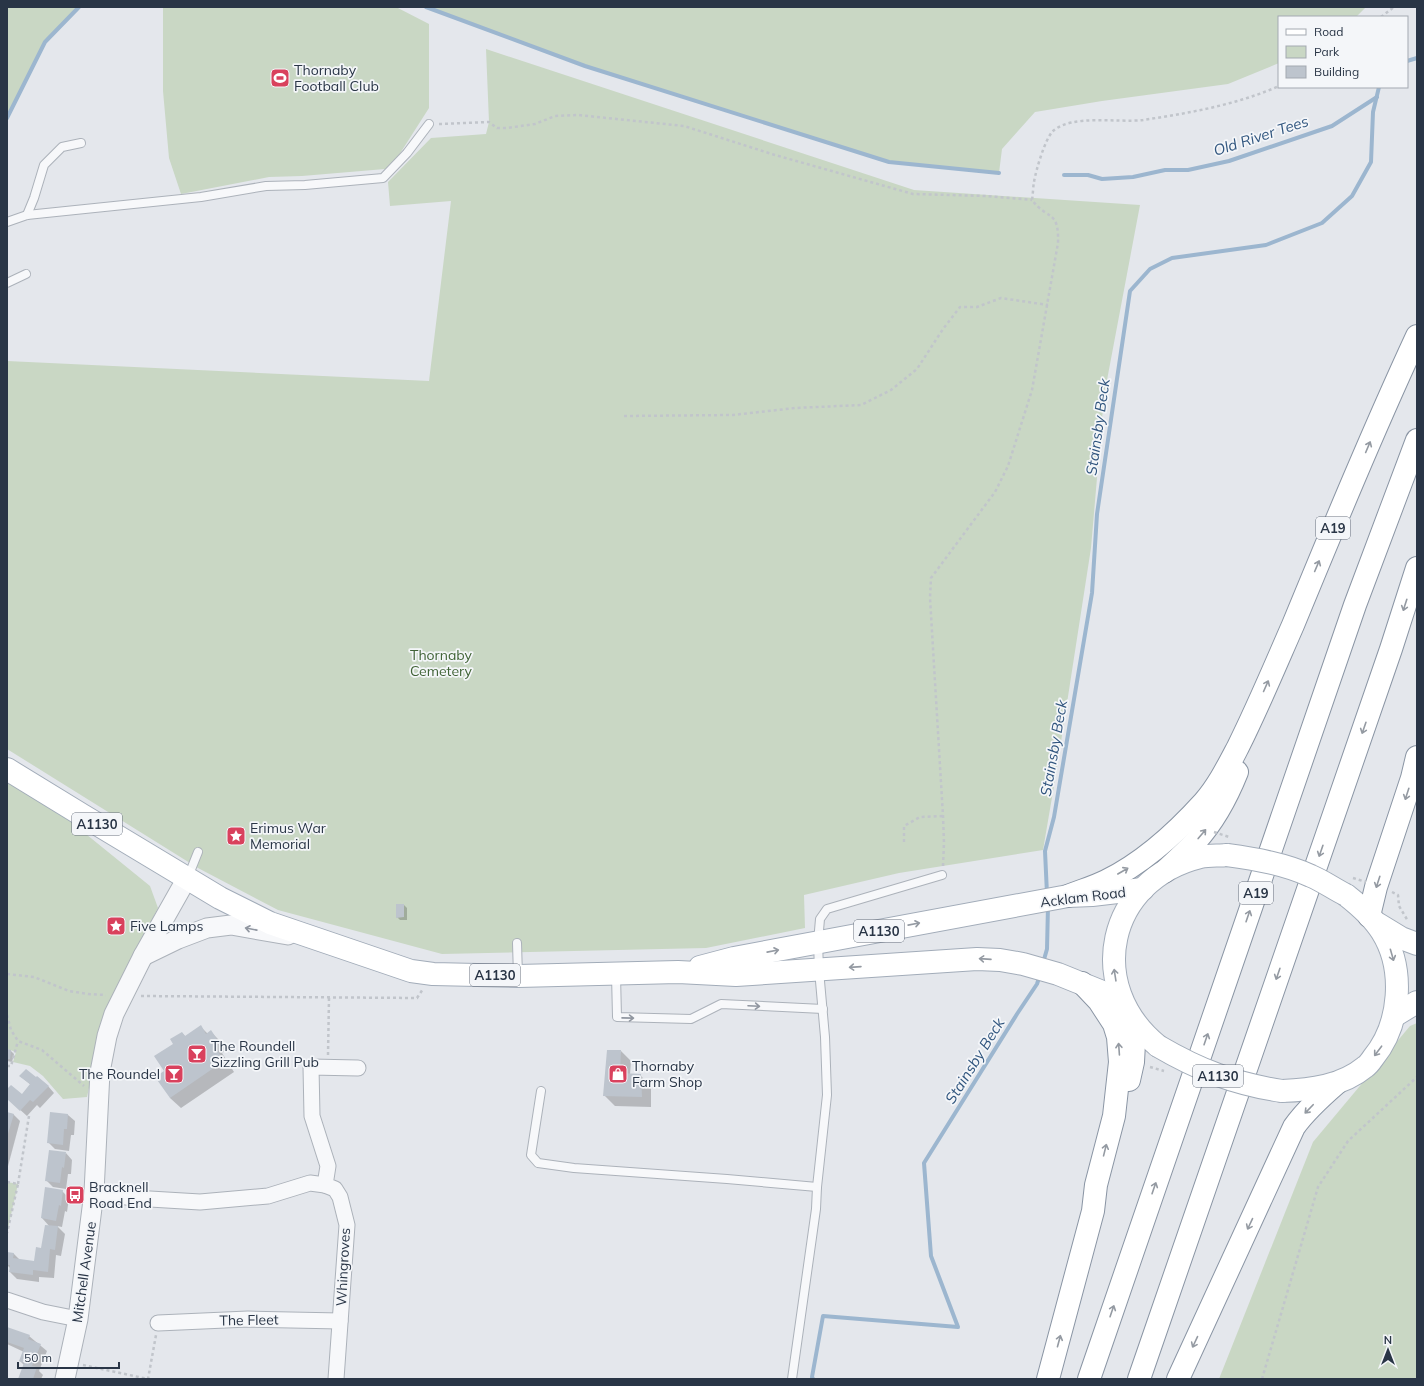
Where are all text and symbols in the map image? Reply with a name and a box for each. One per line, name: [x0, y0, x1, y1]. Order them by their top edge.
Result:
legend: [1278, 16, 1408, 88]
text: Road: [1314, 24, 1343, 39]
text: Park: [1314, 44, 1340, 59]
place label: Thornaby Football Club: [294, 61, 379, 95]
text: Building: [1314, 64, 1359, 79]
sports icon: Thornaby Football Club: [269, 67, 291, 89]
water label: Old River Tees: [1211, 111, 1311, 160]
water label: Stainsby Beck: [1081, 376, 1114, 477]
one-way arrow: [1364, 441, 1372, 453]
road number: A19: [1316, 517, 1350, 539]
one-way arrow: [1314, 561, 1321, 573]
one-way arrow: [1401, 599, 1408, 612]
park label: Thornaby Cemetery: [410, 646, 473, 680]
one-way arrow: [1263, 681, 1270, 693]
water label: Stainsby Beck: [1036, 697, 1072, 798]
one-way arrow: [1359, 722, 1367, 734]
one-way arrow: [1402, 788, 1410, 800]
road number: A1130: [72, 813, 122, 835]
place label: Erimus War Memorial: [250, 819, 327, 853]
place icon: Erimus War Memorial: [225, 825, 247, 847]
one-way arrow: [1197, 829, 1206, 840]
one-way arrow: [1317, 845, 1325, 857]
one-way arrow: [1117, 867, 1129, 875]
one-way arrow: [1374, 875, 1381, 888]
road number: A19: [1239, 882, 1273, 904]
street label: Acklam Road: [1039, 883, 1127, 911]
one-way arrow: [1245, 910, 1252, 923]
place icon: Five Lamps: [105, 915, 127, 937]
place label: Five Lamps: [130, 917, 204, 935]
road number: A1130: [854, 920, 904, 942]
one-way arrow: [907, 920, 920, 928]
one-way arrow: [245, 925, 258, 933]
one-way arrow: [766, 946, 779, 954]
one-way arrow: [1389, 949, 1396, 962]
one-way arrow: [979, 956, 992, 963]
road number: A1130: [470, 964, 520, 986]
one-way arrow: [849, 964, 862, 971]
one-way arrow: [1274, 967, 1281, 980]
one-way arrow: [1111, 969, 1119, 982]
one-way arrow: [747, 1002, 760, 1009]
water label: Stainsby Beck: [941, 1013, 1009, 1107]
one-way arrow: [621, 1014, 634, 1021]
one-way arrow: [1202, 1033, 1210, 1045]
place label: The Roundell Sizzling Grill Pub: [211, 1037, 319, 1071]
bar icon: The Roundell Sizzling Grill Pub: [186, 1043, 208, 1065]
one-way arrow: [1115, 1043, 1122, 1056]
one-way arrow: [1374, 1046, 1382, 1057]
place label: Thornaby Farm Shop: [632, 1057, 702, 1091]
bar icon: The Roundel: [163, 1063, 185, 1085]
shop icon: Thornaby Farm Shop: [607, 1063, 629, 1085]
place label: The Roundel: [79, 1065, 160, 1083]
road number: A1130: [1193, 1065, 1243, 1087]
one-way arrow: [1304, 1104, 1313, 1114]
one-way arrow: [1102, 1144, 1110, 1157]
place label: Bracknell Road End: [89, 1178, 152, 1212]
one-way arrow: [1151, 1183, 1159, 1195]
bus stop icon: Bracknell Road End: [64, 1184, 86, 1206]
one-way arrow: [1245, 1218, 1253, 1230]
street label: Mitchell Avenue: [68, 1220, 100, 1324]
street label: Whingroves: [332, 1227, 354, 1307]
one-way arrow: [1109, 1305, 1116, 1318]
street label: The Fleet: [219, 1310, 279, 1330]
north arrow: [1368, 1330, 1408, 1370]
text: N: [1384, 1333, 1392, 1347]
one-way arrow: [1055, 1335, 1063, 1348]
one-way arrow: [1191, 1336, 1198, 1348]
scale bar: [18, 1344, 119, 1370]
text: 50 m: [24, 1350, 52, 1365]

